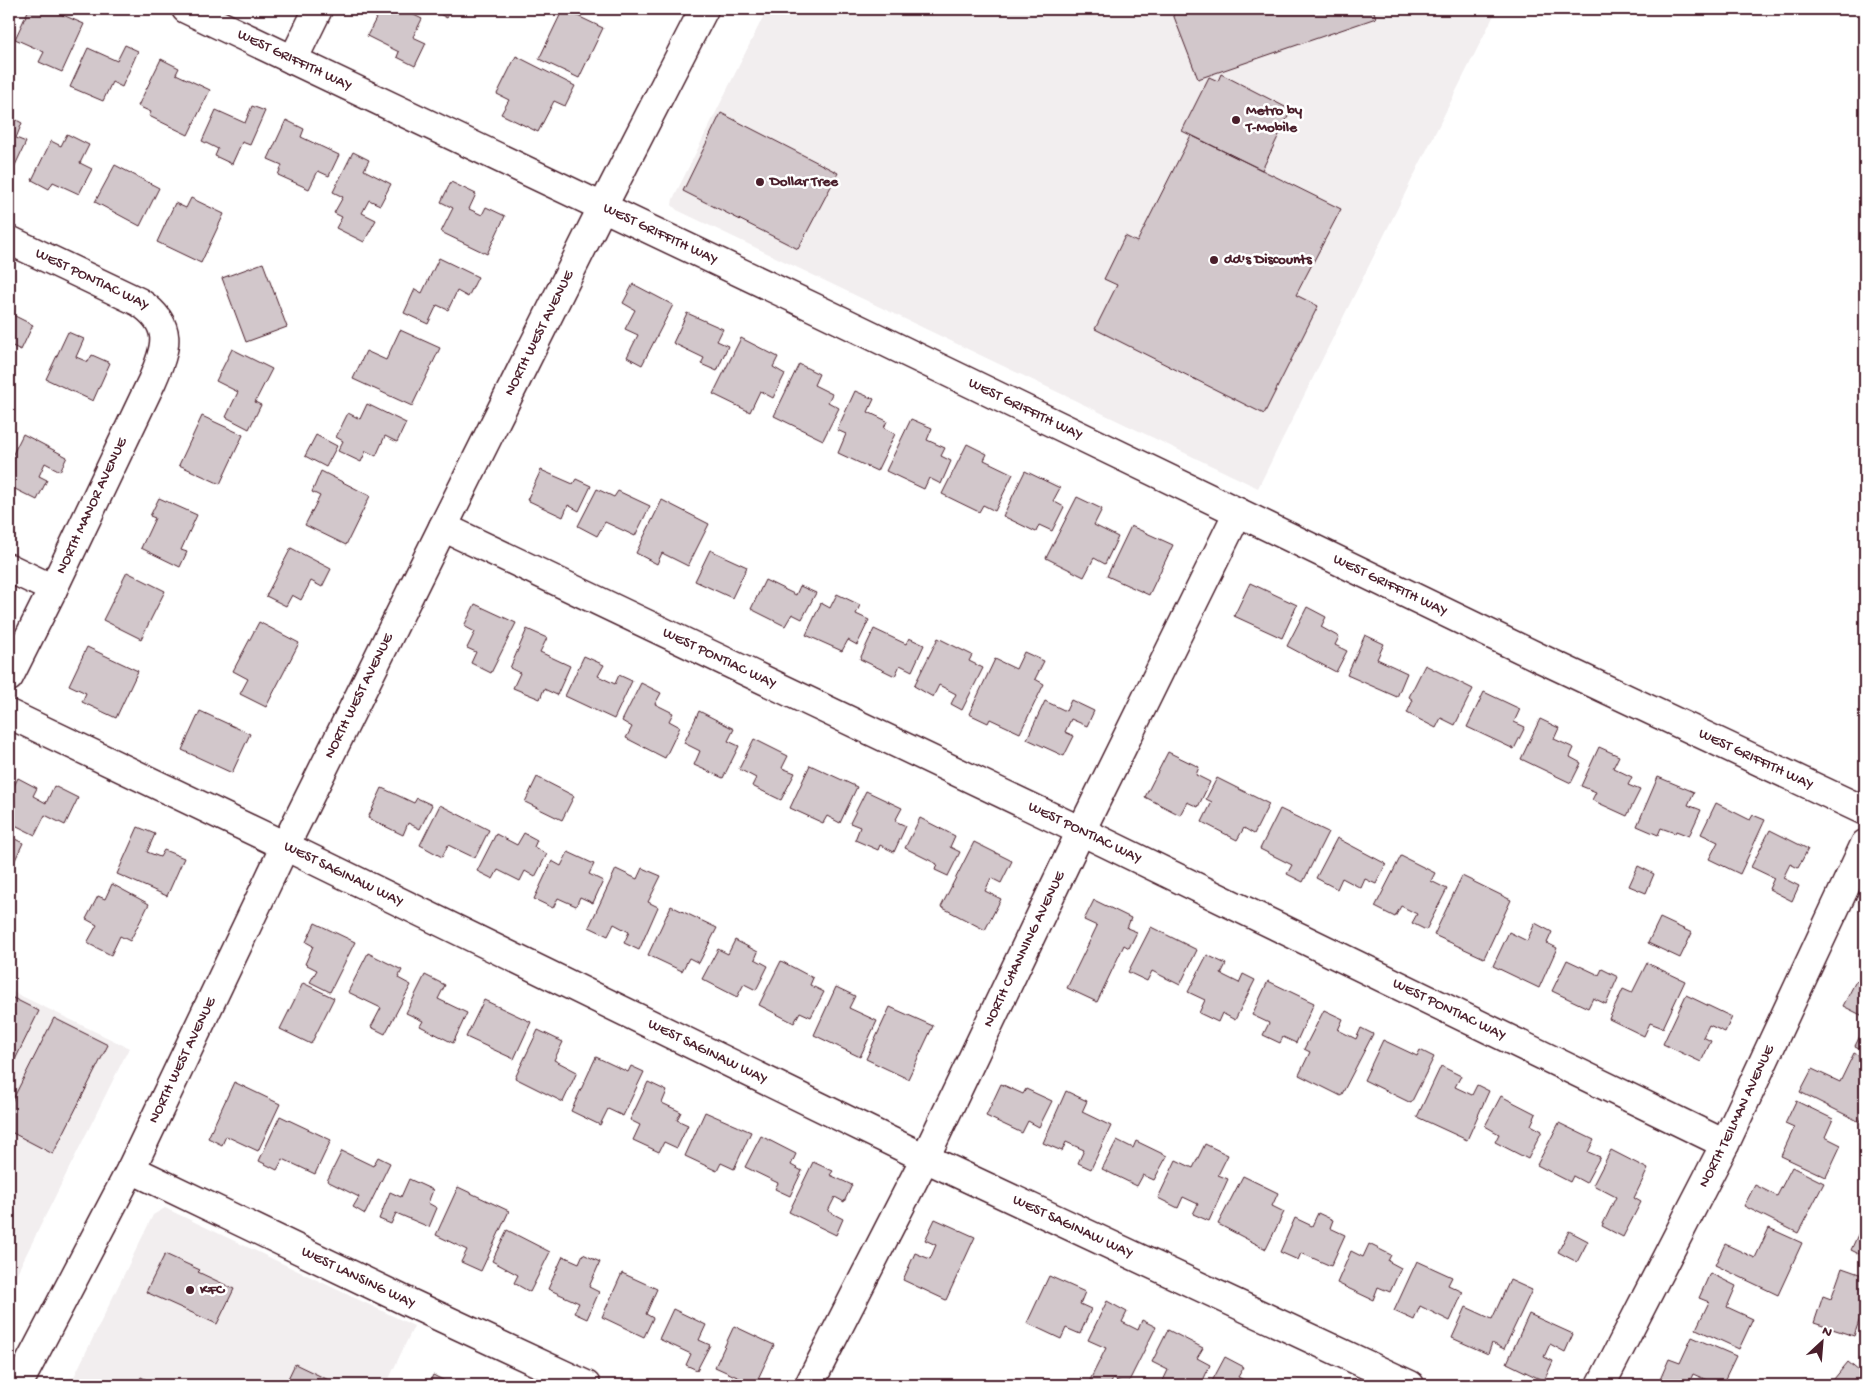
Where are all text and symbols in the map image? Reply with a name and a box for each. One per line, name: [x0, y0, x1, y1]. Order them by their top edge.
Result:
street label: WEST GRIFFITH WAY: [234, 26, 355, 95]
place label: Metro by T-Mobile: [1245, 102, 1303, 137]
marker: Metro by T-Mobile: [1230, 114, 1242, 126]
place label: Dollar Tree: [768, 173, 839, 191]
marker: Dollar Tree: [754, 176, 766, 188]
street label: WEST GRIFFITH WAY: [600, 199, 720, 269]
street label: WEST PONTIAC WAY: [32, 245, 153, 315]
place label: dd's Discounts: [1224, 251, 1313, 269]
marker: dd's Discounts: [1208, 254, 1220, 266]
street label: NORTH WEST AVENUE: [501, 267, 579, 399]
street label: WEST GRIFFITH WAY: [965, 374, 1085, 445]
street label: NORTH MANOR AVENUE: [52, 434, 132, 577]
street label: WEST GRIFFITH WAY: [1330, 550, 1450, 621]
street label: WEST PONTIAC WAY: [659, 624, 779, 693]
street label: NORTH WEST AVENUE: [321, 630, 398, 762]
street label: WEST GRIFFITH WAY: [1695, 725, 1816, 794]
street label: WEST PONTIAC WAY: [1025, 798, 1145, 868]
street label: WEST SAGINAW WAY: [281, 838, 406, 911]
street label: NORTH CHANNING AVENUE: [980, 868, 1070, 1030]
street label: WEST PONTIAC WAY: [1389, 975, 1509, 1045]
street label: NORTH WEST AVENUE: [145, 994, 221, 1126]
street label: WEST SAGINAW WAY: [645, 1015, 770, 1089]
street label: NORTH TEILMAN AVENUE: [1695, 1042, 1779, 1191]
street label: WEST SAGINAW WAY: [1010, 1191, 1136, 1263]
street label: WEST LANSING WAY: [298, 1243, 418, 1313]
place label: KFC: [199, 1281, 226, 1299]
marker: KFC: [184, 1284, 196, 1296]
north arrow: [1796, 1316, 1846, 1366]
text: N: [1819, 1323, 1834, 1342]

